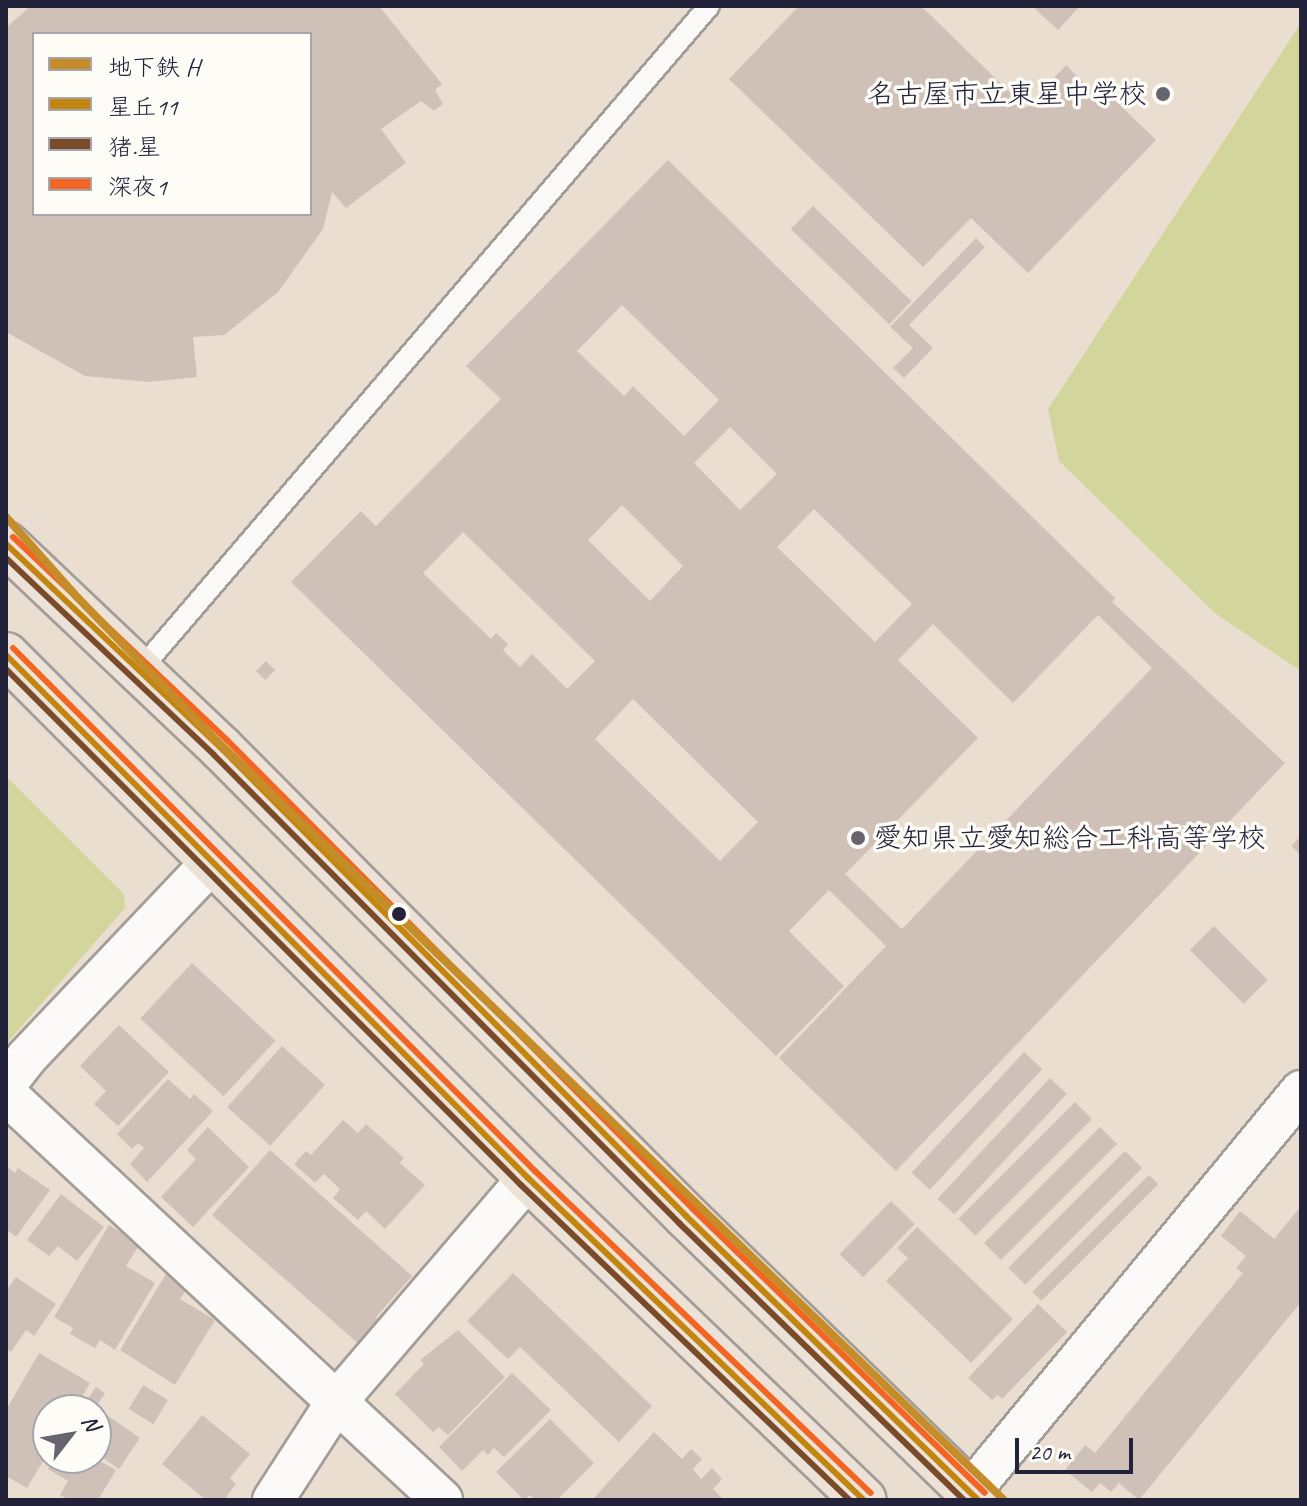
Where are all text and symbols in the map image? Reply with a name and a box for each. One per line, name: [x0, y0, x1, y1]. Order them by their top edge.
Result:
legend: [32, 32, 312, 216]
text: 地下鉄 H: [108, 52, 199, 82]
place label: 名古屋市立東星中学校: [867, 77, 1147, 111]
marker: 名古屋市立東星中学校: [1154, 85, 1172, 103]
text: 星丘11: [108, 92, 178, 122]
text: 猪.星: [108, 132, 161, 162]
text: 深夜1: [108, 172, 167, 202]
place label: 愛知県立愛知総合工科高等学校: [874, 821, 1266, 855]
marker: 愛知県立愛知総合工科高等学校: [849, 829, 867, 847]
unlabelled marker: [391, 906, 407, 922]
north arrow: [32, 1394, 112, 1474]
text: N: [75, 1410, 106, 1436]
scale bar: [1019, 1422, 1137, 1472]
text: 20 m: [1029, 1437, 1070, 1467]

